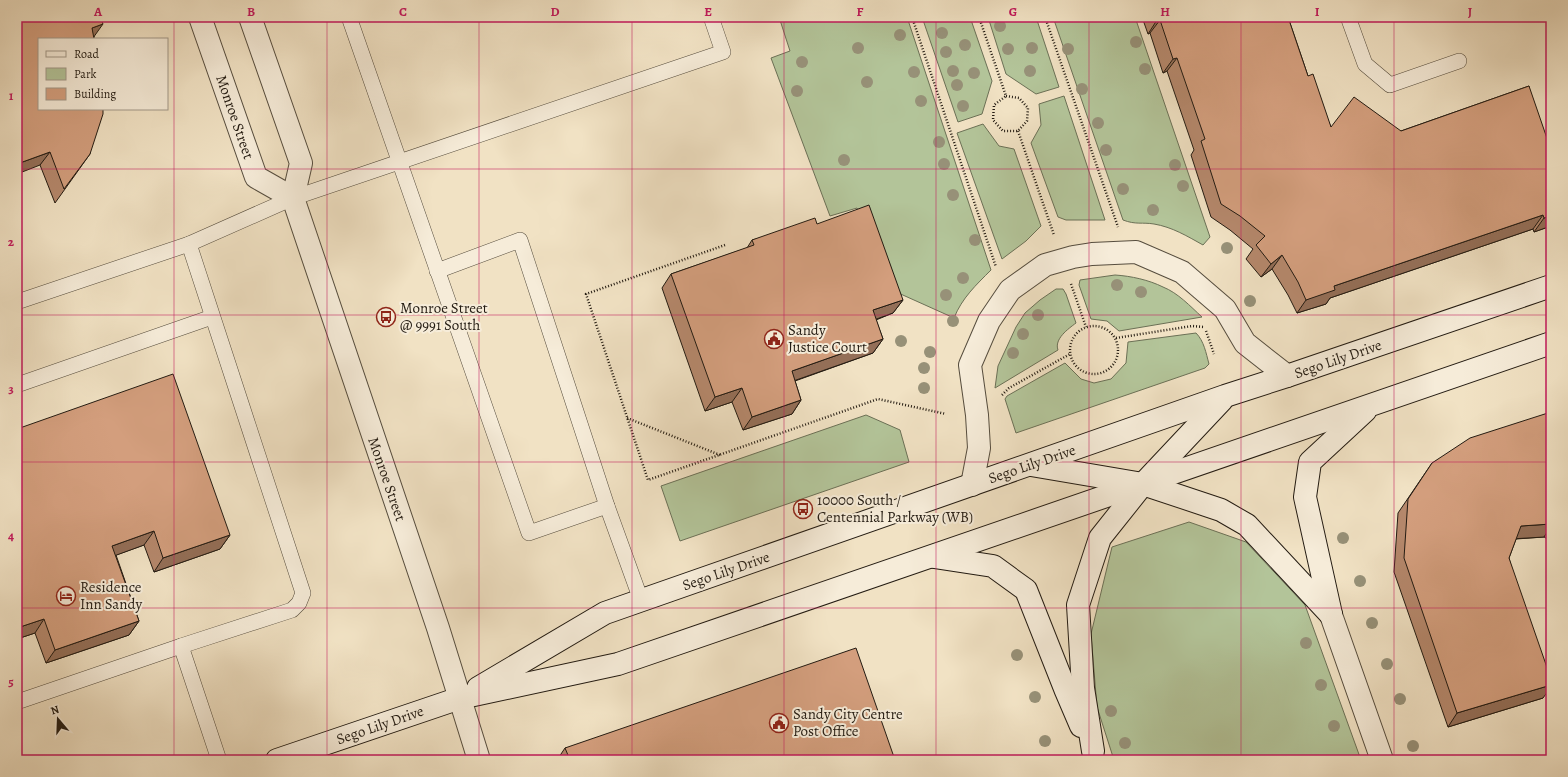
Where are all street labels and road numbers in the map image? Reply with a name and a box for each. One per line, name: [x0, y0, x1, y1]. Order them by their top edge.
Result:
street label: Monroe Street: [211, 72, 259, 162]
street label: Sego Lily Drive: [1292, 335, 1385, 383]
street label: Monroe Street: [363, 434, 411, 524]
street label: Sego Lily Drive: [986, 440, 1079, 488]
street label: Sego Lily Drive: [680, 547, 773, 595]
street label: Sego Lily Drive: [334, 701, 427, 749]

